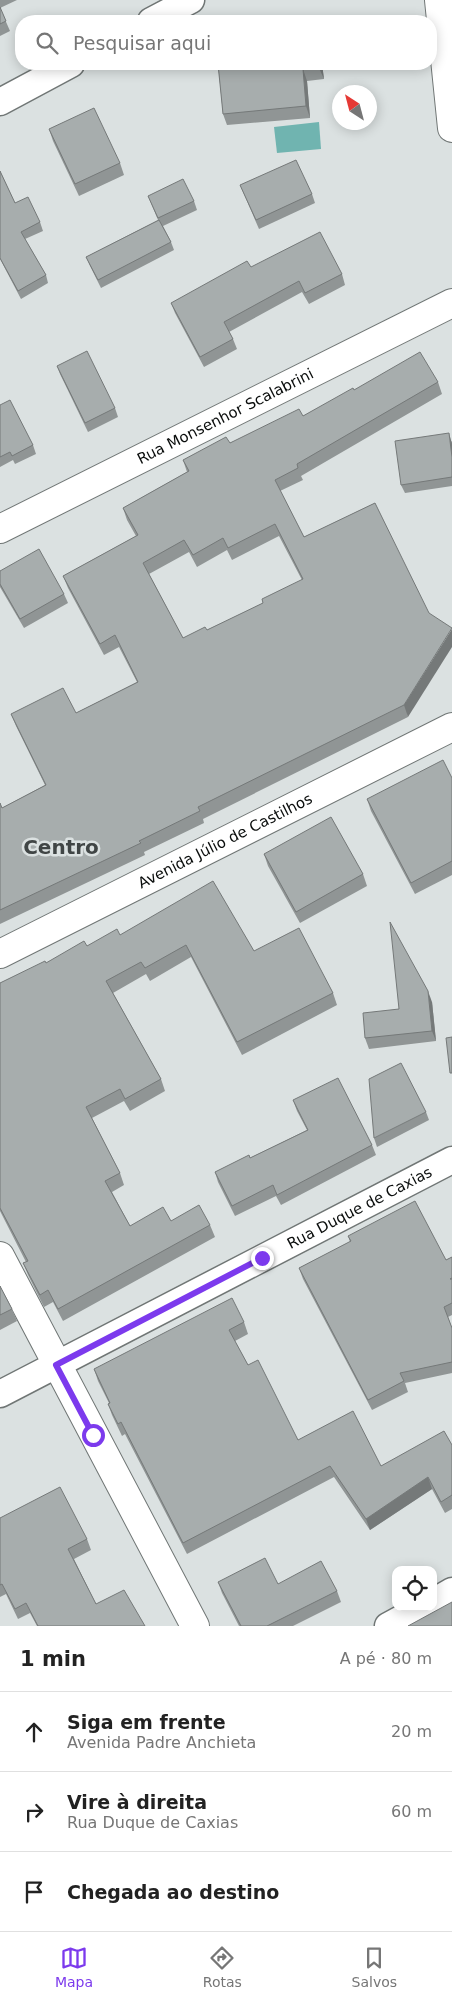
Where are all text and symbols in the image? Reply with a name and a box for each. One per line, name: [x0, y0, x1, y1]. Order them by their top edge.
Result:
search box: [15, 15, 437, 70]
icon: search: [33, 29, 61, 57]
text: Pesquisar aqui: [73, 32, 211, 54]
north arrow: [332, 85, 377, 130]
street label: Rua Monsenhor Scalabrini: [134, 365, 317, 468]
street label: Avenida Júlio de Castilhos: [135, 790, 316, 892]
district label: Centro: [23, 835, 99, 859]
street label: Rua Duque de Caxias: [284, 1163, 435, 1253]
route end: [251, 1247, 274, 1270]
route start: [82, 1424, 105, 1447]
map controls: [392, 1566, 437, 1611]
button: locate: [392, 1566, 437, 1611]
text: 1 min: [20, 1647, 86, 1671]
text: A pé · 80 m: [340, 1649, 432, 1668]
text: Siga em frente: [67, 1711, 226, 1733]
icon: ahead: [20, 1718, 48, 1746]
text: 20 m: [391, 1722, 432, 1741]
text: Avenida Padre Anchieta: [67, 1733, 256, 1752]
text: Vire à direita: [67, 1791, 207, 1813]
icon: right: [20, 1798, 48, 1826]
text: 60 m: [391, 1802, 432, 1821]
text: Rua Duque de Caxias: [67, 1813, 238, 1832]
icon: arrive: [20, 1878, 48, 1906]
text: Chegada ao destino: [67, 1881, 279, 1903]
tab: Mapa: [55, 1944, 93, 1990]
tab: Rotas: [203, 1944, 242, 1990]
tab: Salvos: [352, 1944, 397, 1990]

